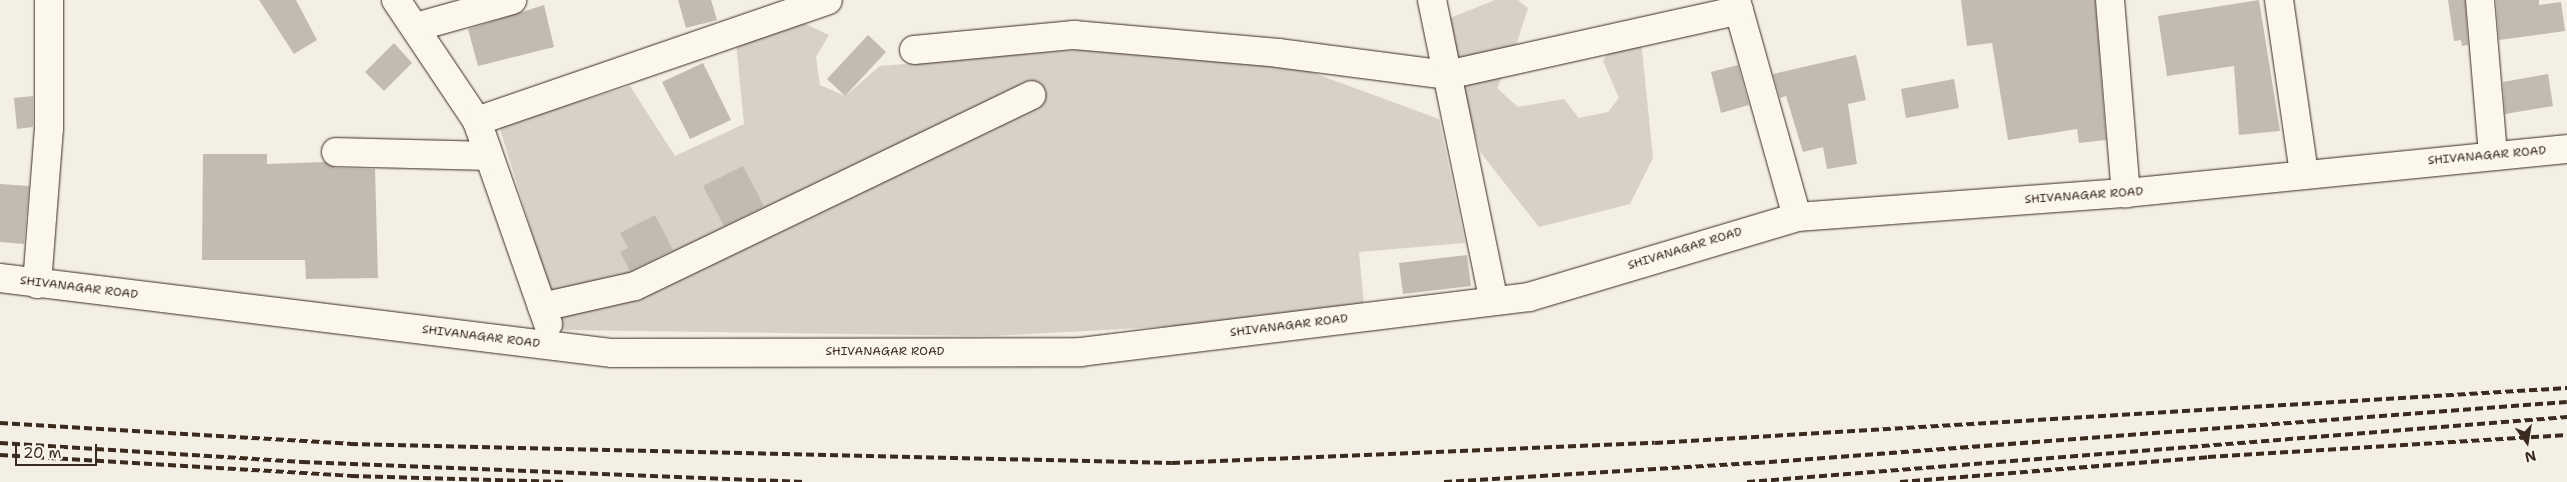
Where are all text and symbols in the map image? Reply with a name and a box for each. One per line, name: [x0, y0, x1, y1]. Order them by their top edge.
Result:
street label: SHIVANAGAR ROAD: [2427, 144, 2547, 168]
street label: SHIVANAGAR ROAD: [2024, 185, 2144, 207]
street label: SHIVANAGAR ROAD: [1626, 225, 1744, 273]
street label: SHIVANAGAR ROAD: [19, 274, 139, 302]
street label: SHIVANAGAR ROAD: [1229, 312, 1349, 340]
street label: SHIVANAGAR ROAD: [421, 323, 541, 351]
street label: SHIVANAGAR ROAD: [826, 345, 944, 359]
north arrow: [2502, 417, 2552, 467]
scale bar: [18, 434, 100, 466]
text: 20 m: [23, 443, 62, 463]
text: N: [2523, 447, 2538, 467]

